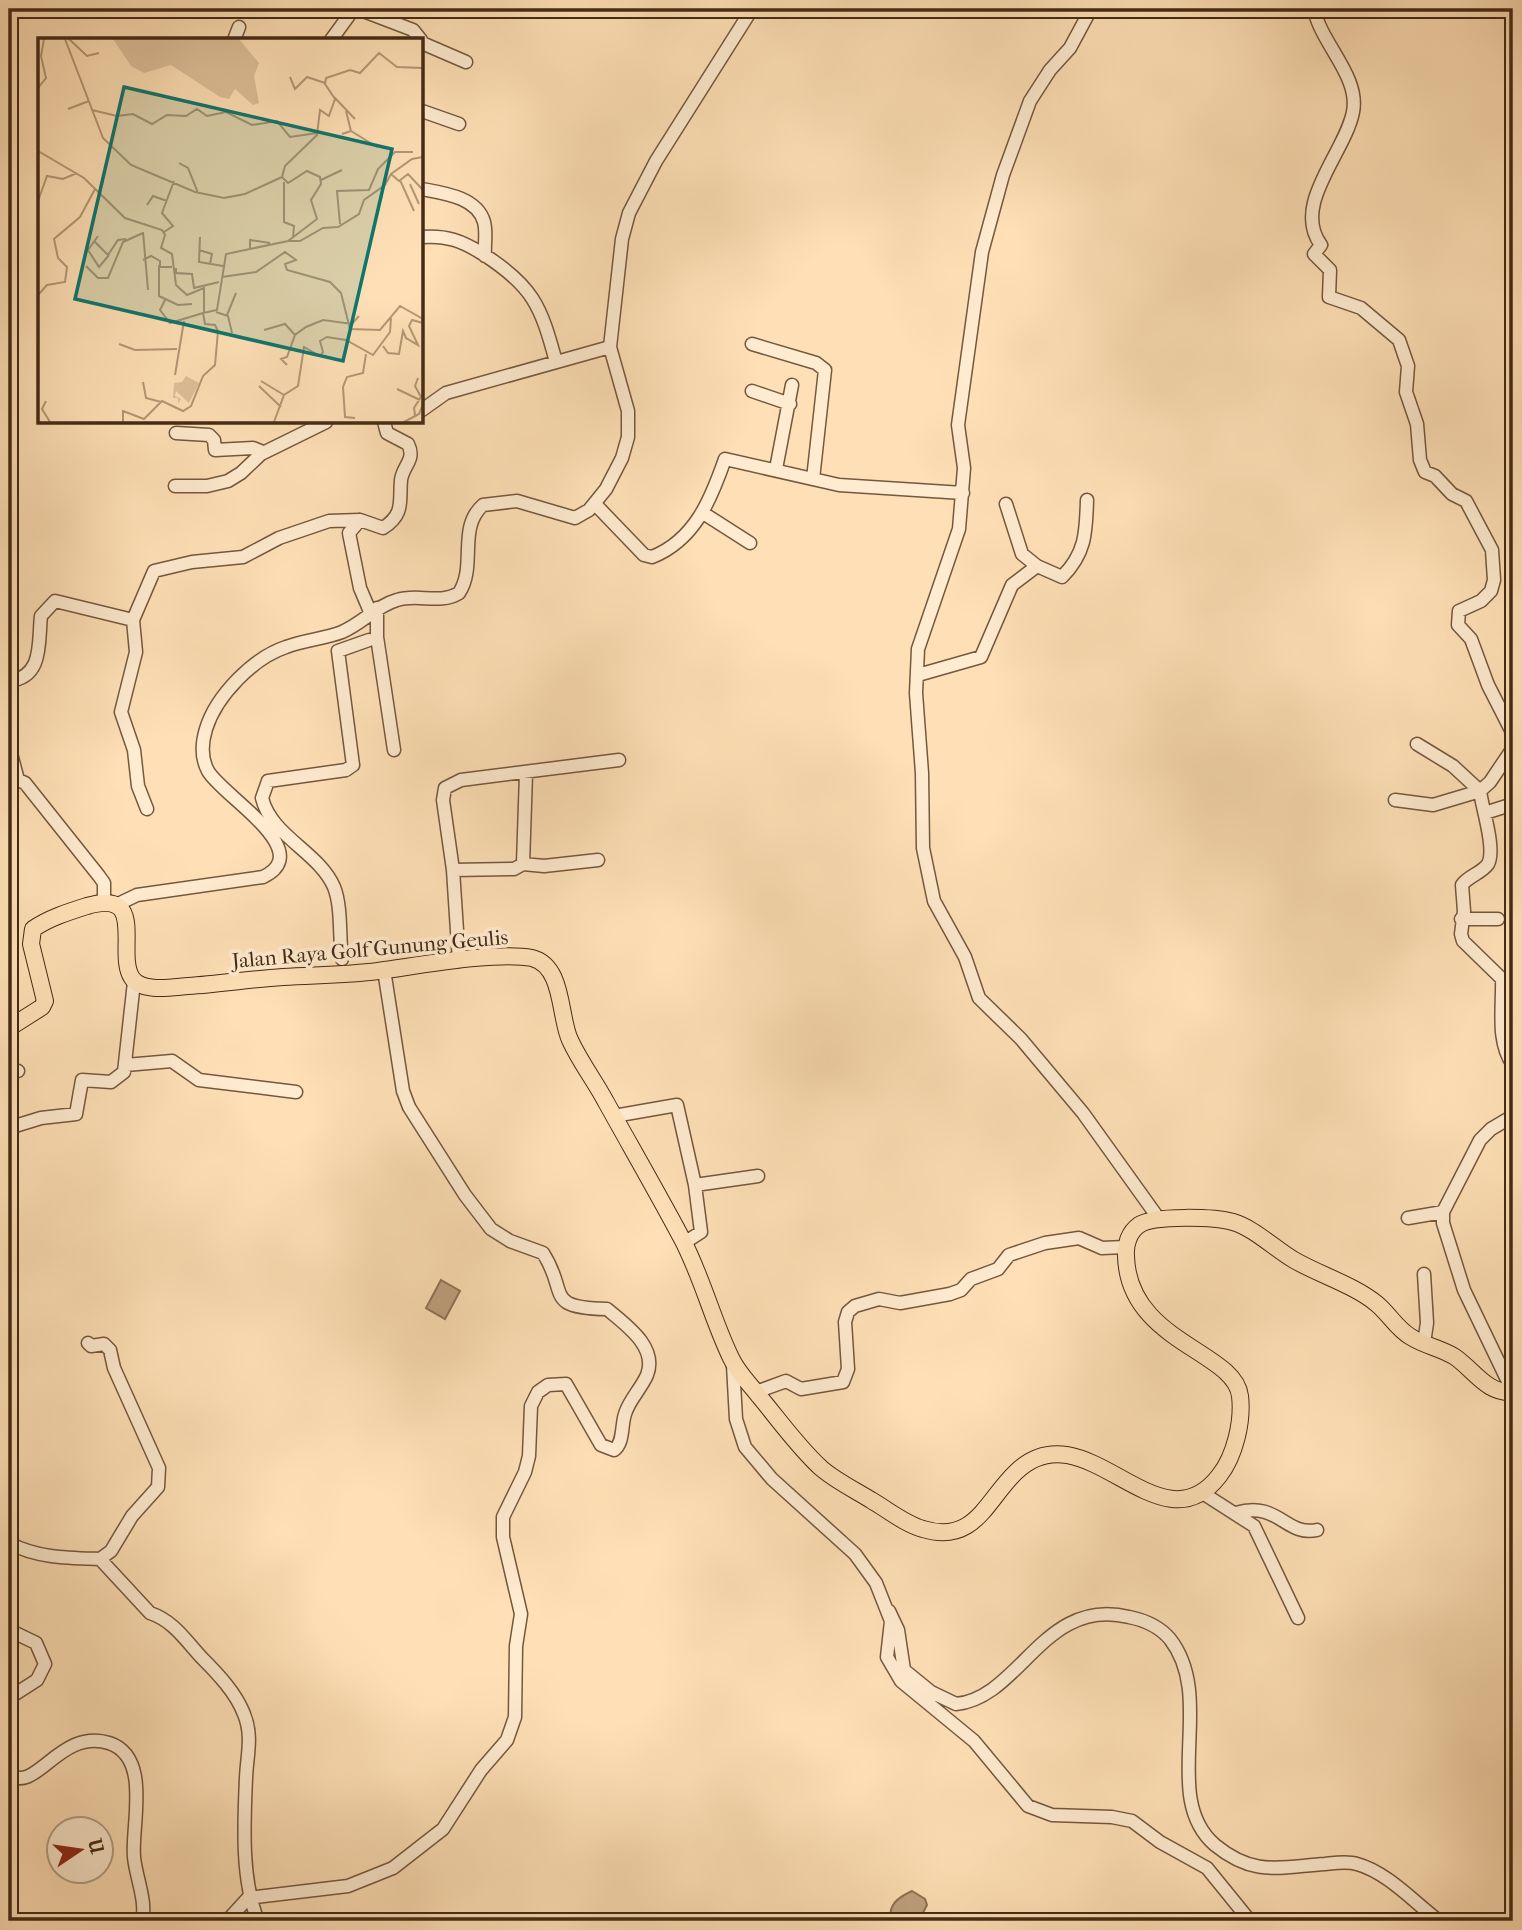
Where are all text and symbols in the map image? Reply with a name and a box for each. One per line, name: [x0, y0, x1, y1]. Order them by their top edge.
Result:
inset map: [38, 38, 424, 424]
street label: Jalan Raya Golf Gunung Geulis: [229, 925, 509, 973]
north arrow: [46, 1814, 116, 1884]
text: U: [83, 1836, 108, 1856]

